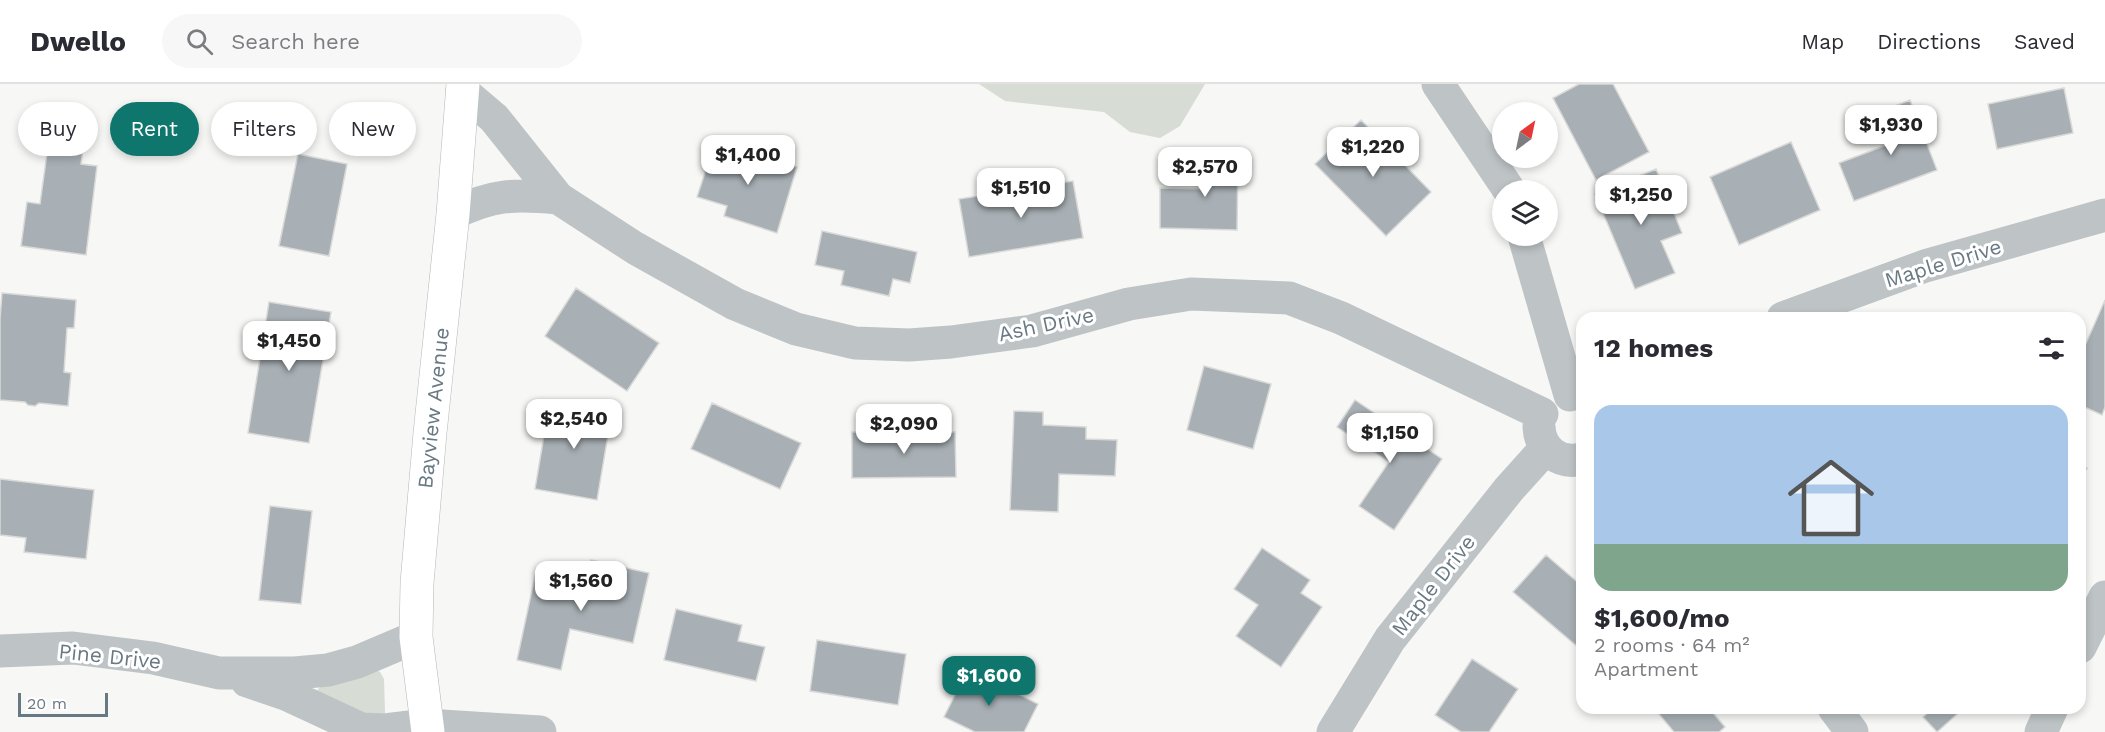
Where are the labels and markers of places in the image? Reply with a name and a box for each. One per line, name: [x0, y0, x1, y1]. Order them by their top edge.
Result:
pin: $1,930: [1842, 105, 1940, 156]
pin: $1,220: [1324, 127, 1422, 178]
pin: $1,400: [699, 135, 797, 186]
pin: $2,570: [1156, 147, 1254, 198]
pin: $1,510: [972, 168, 1070, 219]
pin: $1,250: [1592, 175, 1690, 226]
pin: $1,450: [240, 321, 338, 372]
pin: $2,540: [525, 399, 623, 450]
pin: $2,090: [855, 404, 953, 455]
pin: $1,150: [1341, 413, 1439, 464]
pin: $1,560: [532, 561, 630, 612]
pin: $1,600: [940, 656, 1038, 707]

